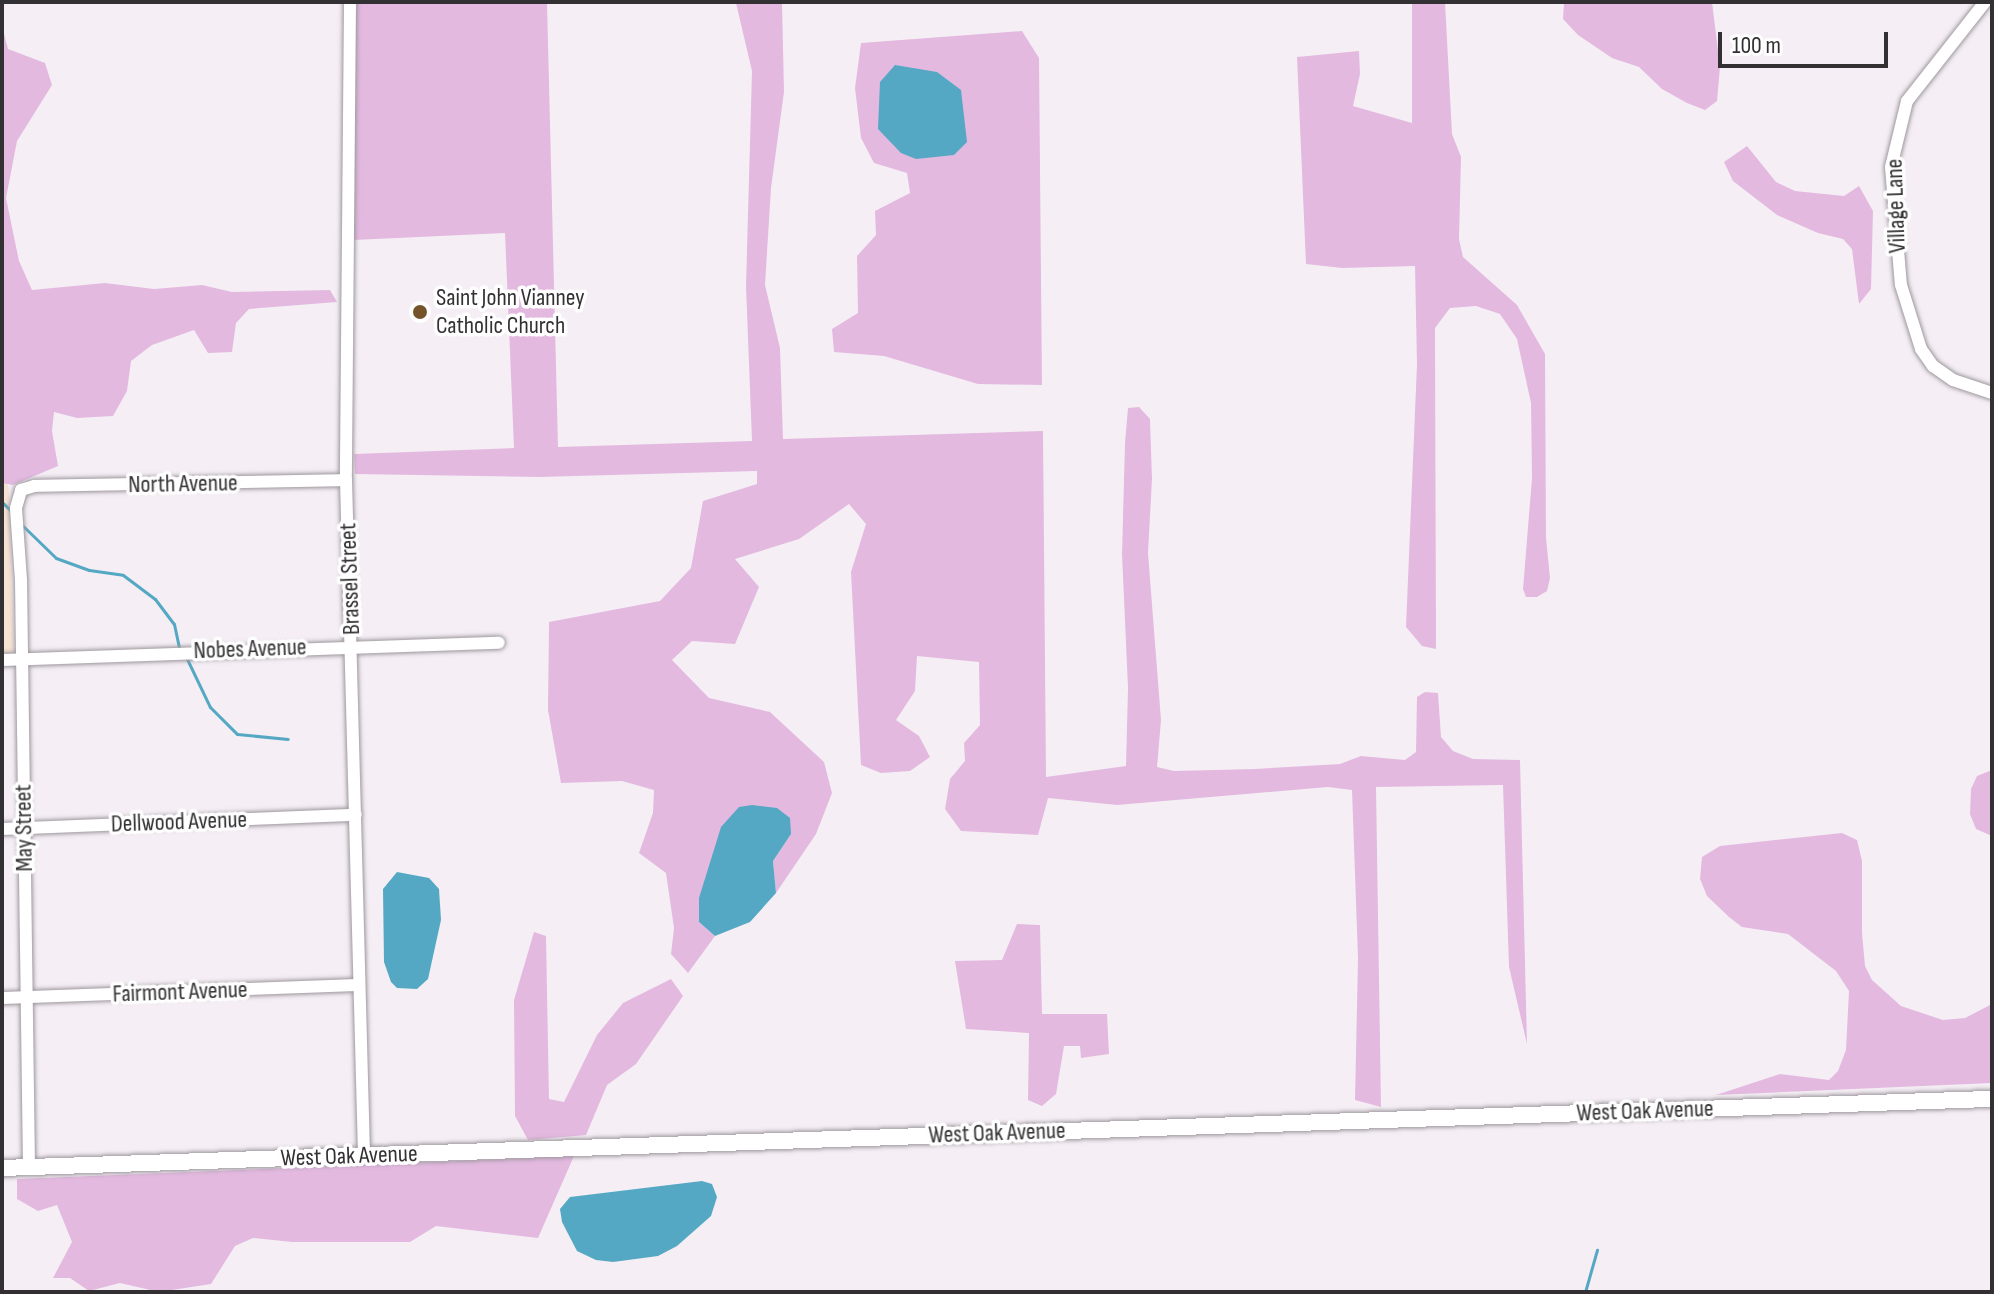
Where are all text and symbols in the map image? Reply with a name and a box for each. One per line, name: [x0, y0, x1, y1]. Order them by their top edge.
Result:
scale bar: [1722, 16, 1892, 66]
text: 100 m: [1732, 31, 1781, 60]
street label: Village Lane: [1880, 158, 1912, 254]
place label: Saint John Vianney Catholic Church: [436, 284, 585, 340]
marker: Saint John Vianney Catholic Church: [411, 303, 429, 321]
street label: North Avenue: [128, 469, 238, 499]
street label: Brassel Street: [334, 523, 366, 635]
street label: Nobes Avenue: [193, 633, 307, 665]
street label: May Street: [9, 784, 39, 872]
street label: Dellwood Avenue: [110, 805, 248, 839]
street label: Fairmont Avenue: [112, 975, 248, 1009]
street label: West Oak Avenue: [1576, 1094, 1714, 1128]
street label: West Oak Avenue: [928, 1116, 1066, 1150]
street label: West Oak Avenue: [280, 1139, 418, 1173]

